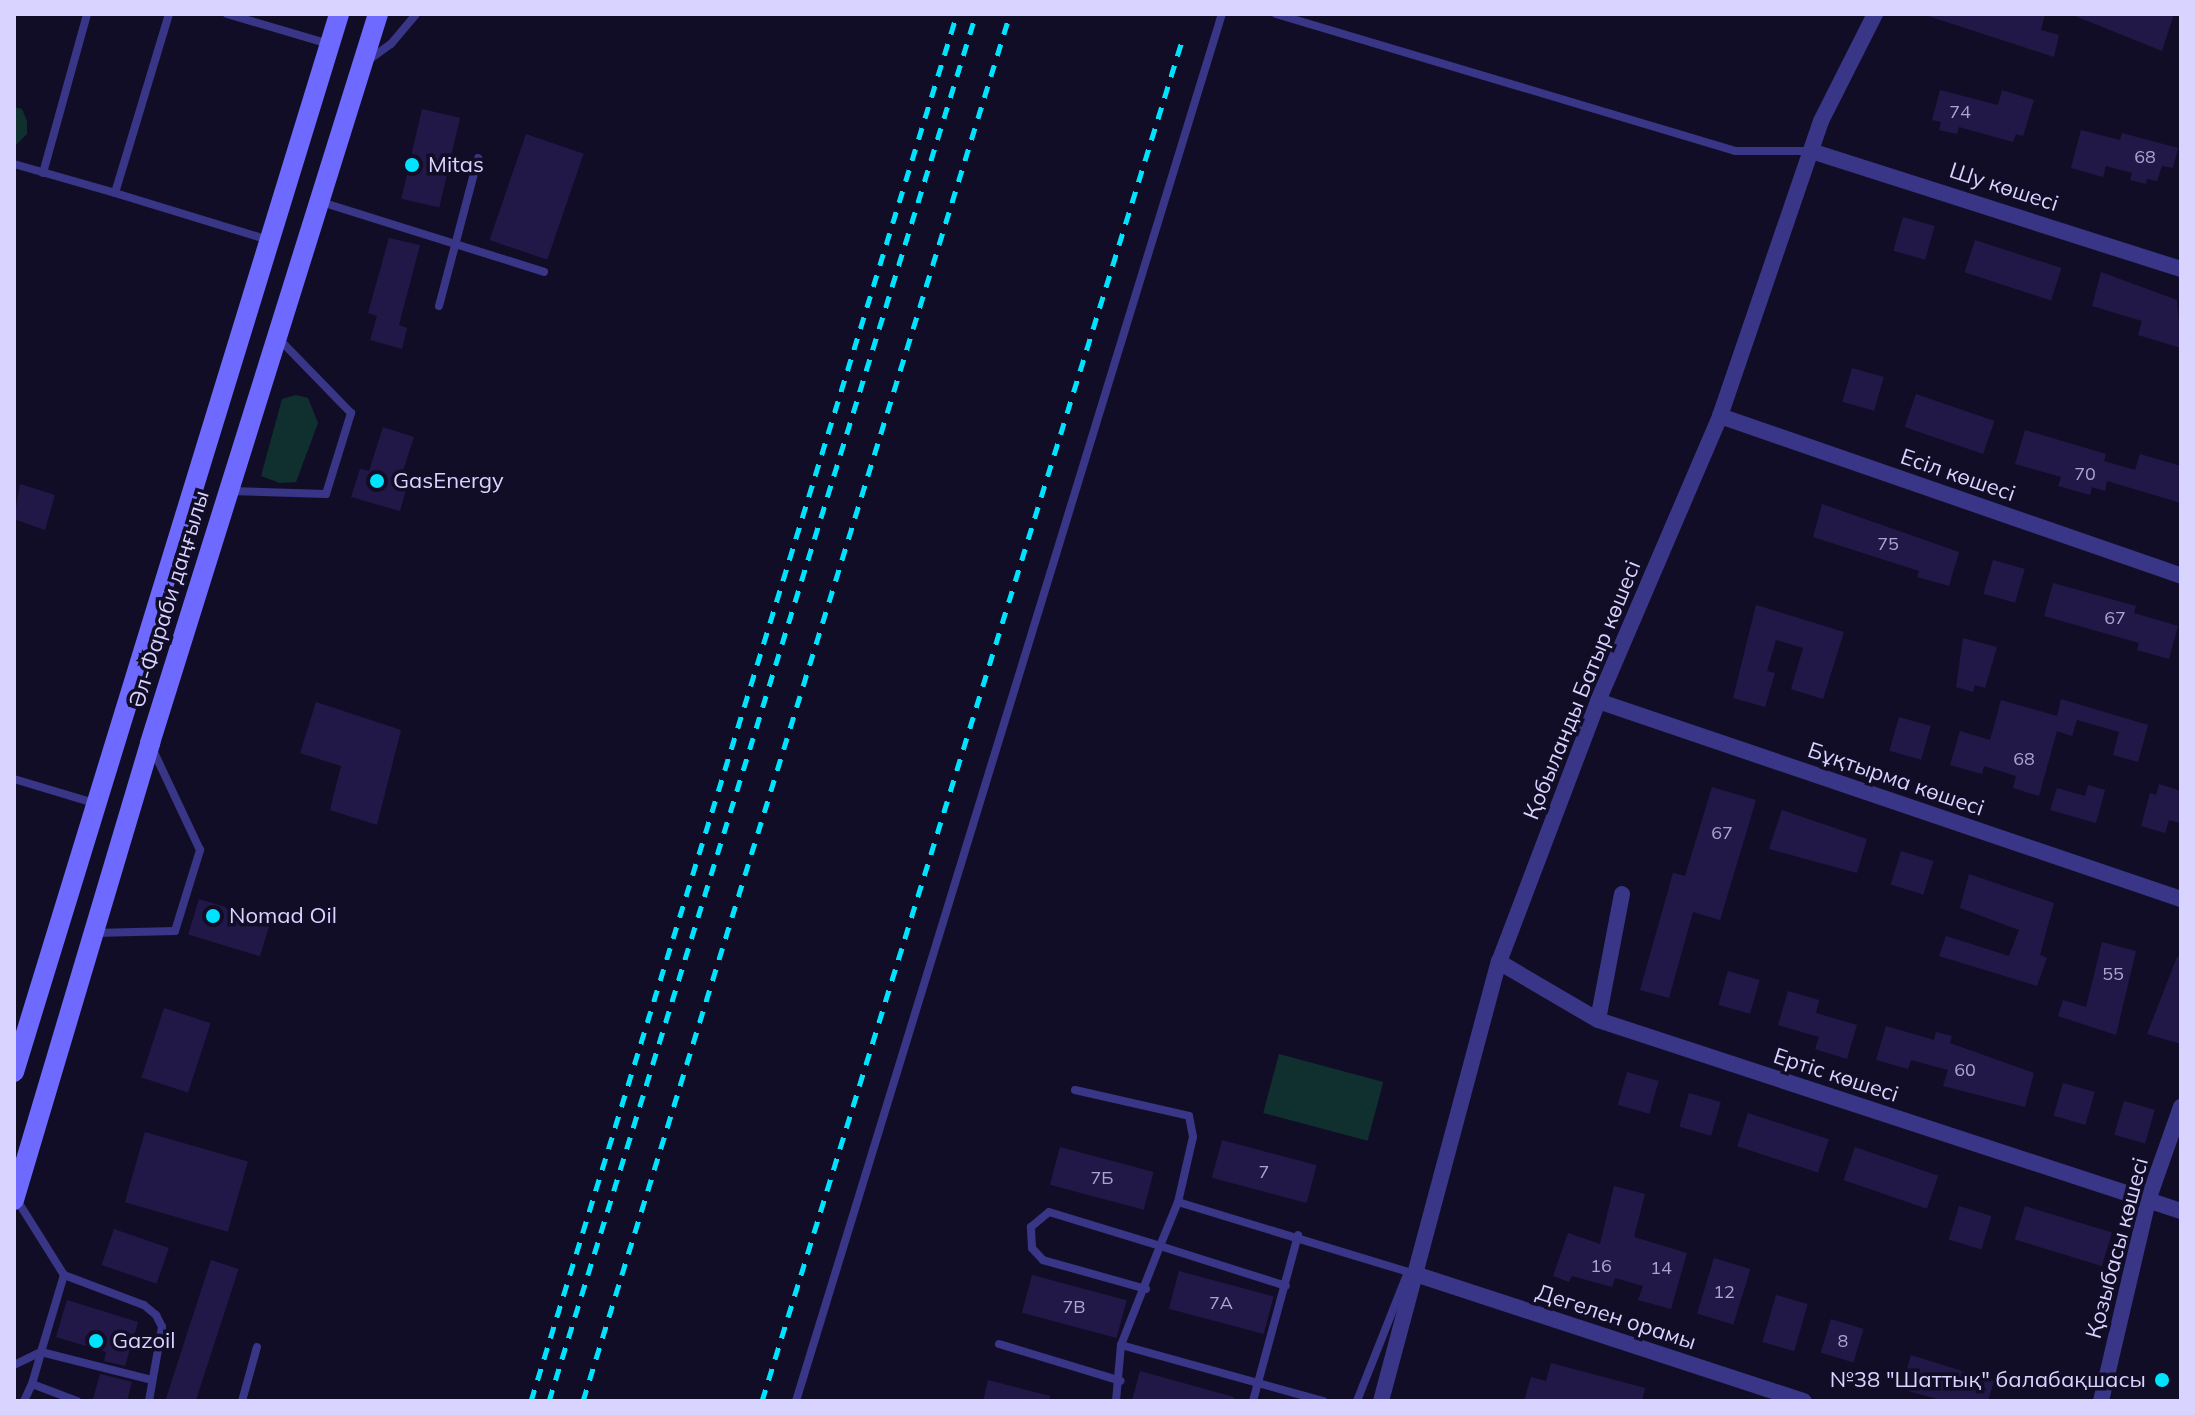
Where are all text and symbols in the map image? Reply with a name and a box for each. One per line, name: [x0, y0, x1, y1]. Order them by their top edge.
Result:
house number: 74: [1949, 101, 1971, 123]
house number: 68: [2134, 146, 2156, 168]
place label: Mitas: [428, 152, 484, 178]
marker: Mitas: [403, 156, 421, 174]
street label: Шу көшесі: [1946, 157, 2062, 217]
street label: Есіл көшесі: [1897, 443, 2019, 507]
house number: 70: [2074, 463, 2096, 485]
place label: GasEnergy: [393, 468, 504, 494]
marker: GasEnergy: [368, 472, 386, 490]
street label: Әл-Фараби даңғылы: [123, 487, 215, 711]
house number: 75: [1877, 533, 1899, 555]
street label: Қобыланды Батыр көшесі: [1518, 557, 1646, 823]
house number: 67: [2104, 607, 2126, 629]
street label: Бұқтырма көшесі: [1804, 736, 1988, 822]
house number: 68: [2013, 748, 2035, 770]
house number: 67: [1711, 822, 1733, 844]
place label: Nomad Oil: [229, 903, 337, 929]
marker: Nomad Oil: [204, 907, 222, 925]
house number: 55: [2102, 963, 2124, 985]
street label: Ертіс көшесі: [1770, 1042, 1902, 1108]
house number: 60: [1954, 1059, 1976, 1081]
street label: Қозыбасы көшесі: [2080, 1155, 2154, 1341]
house number: 7: [1259, 1161, 1269, 1183]
house number: 7Б: [1091, 1167, 1113, 1189]
house number: 16: [1590, 1255, 1612, 1277]
house number: 14: [1650, 1257, 1672, 1279]
street label: Дегелен орамы: [1533, 1279, 1699, 1355]
house number: 12: [1713, 1281, 1735, 1303]
house number: 7А: [1209, 1292, 1233, 1314]
house number: 7В: [1062, 1296, 1086, 1318]
place label: Gazoil: [112, 1328, 176, 1354]
house number: 8: [1838, 1330, 1848, 1352]
marker: Gazoil: [87, 1332, 105, 1350]
place label: №38 "Шаттық" балабақшасы: [1830, 1367, 2146, 1393]
marker: №38 "Шаттық" балабақшасы: [2153, 1371, 2171, 1389]

